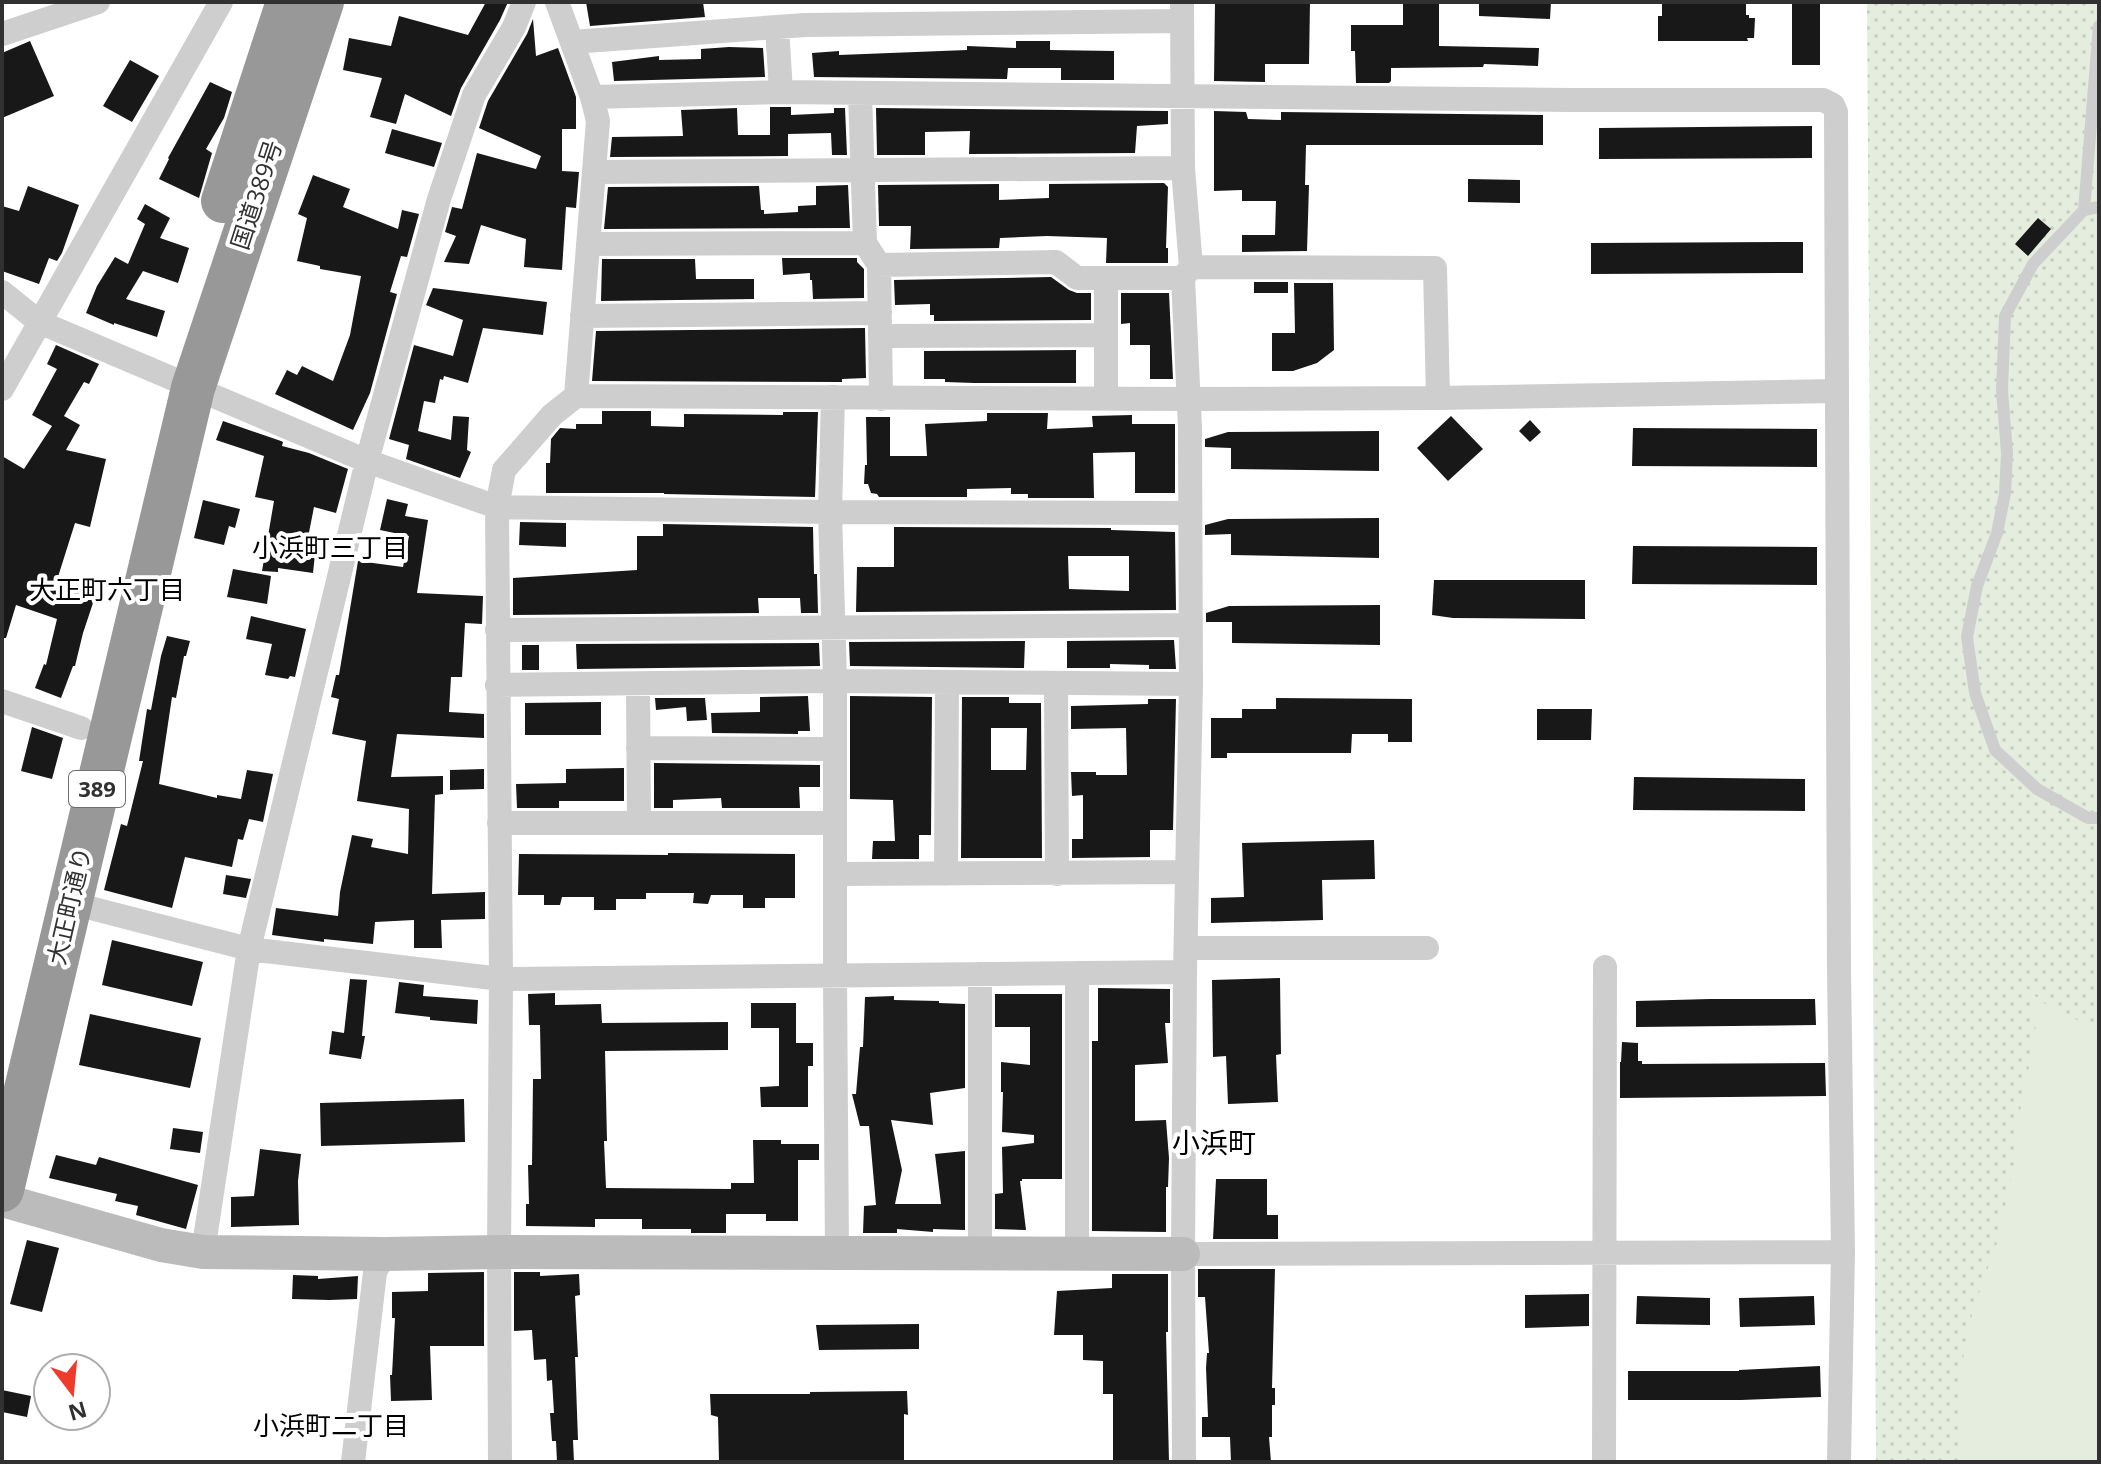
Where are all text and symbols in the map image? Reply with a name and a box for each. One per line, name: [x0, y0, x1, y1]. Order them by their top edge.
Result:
street label: 国道389号: [222, 136, 289, 253]
district label: 小浜町三丁目: [252, 529, 408, 565]
district label: 大正町六丁目: [29, 571, 185, 607]
road number: 389: [69, 771, 125, 807]
street label: 大正町通り: [39, 843, 98, 968]
district label: 小浜町: [1172, 1123, 1256, 1161]
north arrow: [32, 1352, 112, 1432]
text: N: [65, 1395, 91, 1429]
district label: 小浜町二丁目: [253, 1407, 409, 1443]

